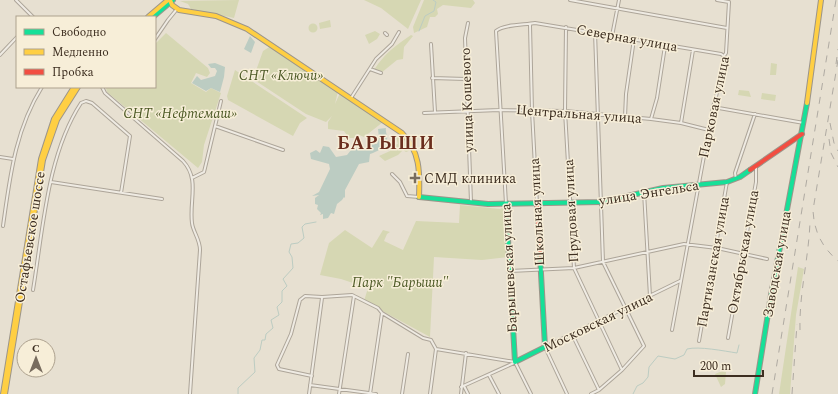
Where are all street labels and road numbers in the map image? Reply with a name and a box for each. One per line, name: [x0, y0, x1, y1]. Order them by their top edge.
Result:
street label: Северная улица: [575, 19, 679, 57]
street label: улица Кошевого: [455, 47, 479, 154]
street label: Парковая улица: [693, 54, 735, 160]
street label: Центральная улица: [515, 99, 643, 129]
street label: Школьная улица: [524, 157, 550, 267]
street label: Прудовая улица: [558, 159, 584, 263]
street label: Остафьевское шоссе: [9, 169, 51, 304]
street label: улица Энгельса: [596, 175, 701, 211]
street label: Октябрьская улица: [722, 188, 764, 316]
street label: Партизанская улица: [691, 195, 735, 329]
street label: Барышевская улица: [495, 203, 523, 333]
street label: Заводская улица: [757, 209, 797, 319]
street label: Московская улица: [540, 286, 657, 358]

